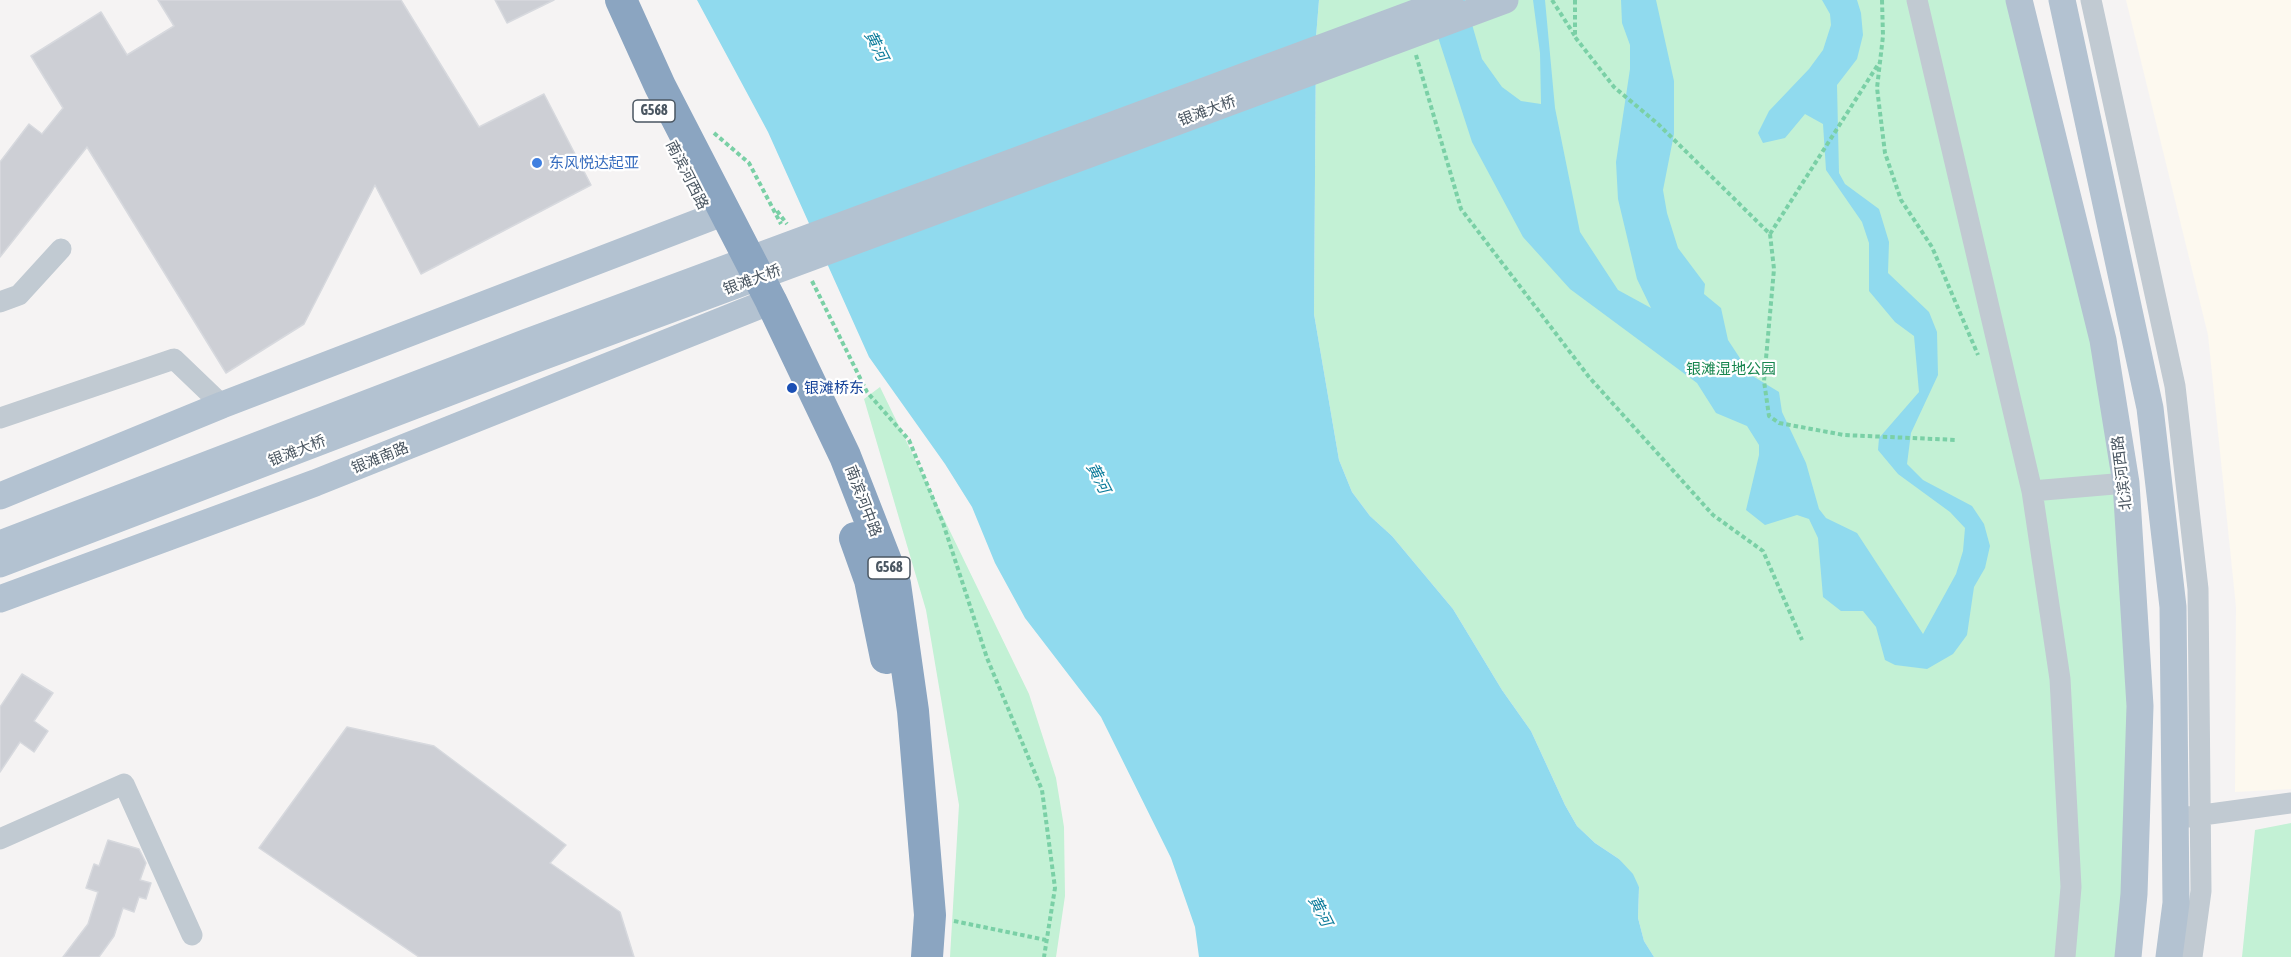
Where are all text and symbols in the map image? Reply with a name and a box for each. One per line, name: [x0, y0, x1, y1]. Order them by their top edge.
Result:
water label: 黄河: [860, 27, 892, 65]
street label: 银滩大桥: [1176, 92, 1238, 130]
road number: G568: [633, 100, 675, 122]
street label: 南滨河西路: [662, 138, 712, 212]
place label: 东风悦达起亚: [549, 154, 639, 172]
marker: 东风悦达起亚: [530, 156, 544, 170]
street label: 银滩大桥: [721, 261, 783, 299]
park label: 银滩湿地公园: [1686, 360, 1776, 378]
place label: 银滩桥东: [804, 379, 864, 397]
marker: 银滩桥东: [785, 381, 799, 395]
street label: 银滩大桥: [266, 432, 328, 470]
street label: 北滨河西路: [2108, 435, 2136, 511]
street label: 银滩南路: [349, 438, 411, 478]
water label: 黄河: [1082, 459, 1114, 497]
street label: 南滨河中路: [841, 463, 885, 539]
road number: G568: [868, 557, 910, 579]
water label: 黄河: [1304, 892, 1336, 930]

